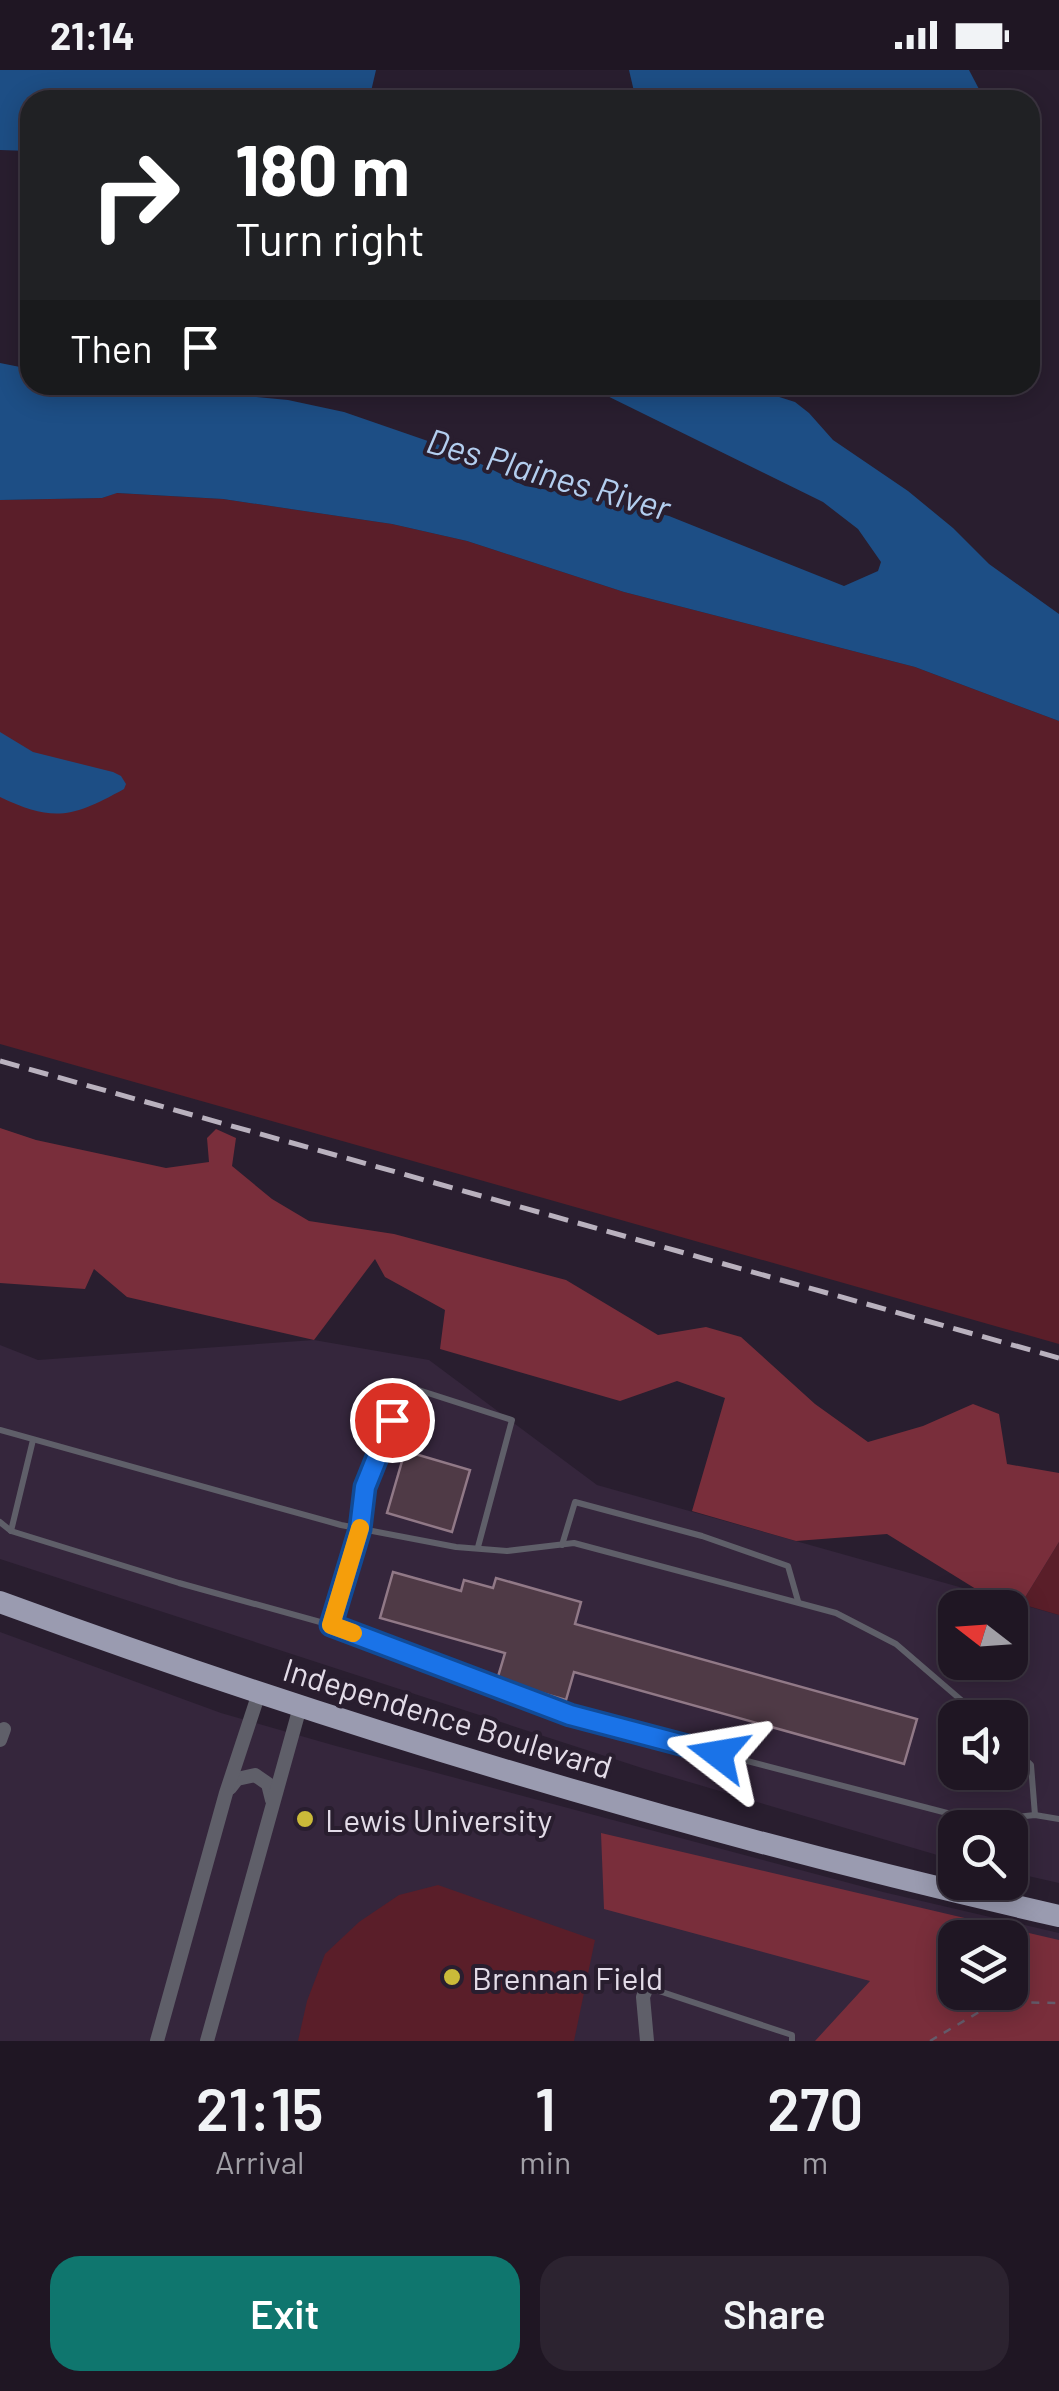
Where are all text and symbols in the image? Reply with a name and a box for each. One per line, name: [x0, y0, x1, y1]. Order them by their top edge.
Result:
text: 21:14: [50, 12, 135, 58]
text: 180 m: [235, 126, 410, 210]
icon: right: [70, 130, 200, 260]
text: Turn right: [235, 211, 425, 265]
icon: arrive: [173, 320, 228, 375]
text: Then: [70, 325, 153, 371]
water label: Des Plaines River: [422, 418, 677, 528]
pin: [350, 1378, 435, 1463]
icon: arrive: [365, 1393, 420, 1448]
north arrow: [938, 1590, 1028, 1680]
map controls: [938, 1590, 1028, 2010]
street label: Independence Boulevard: [279, 1649, 617, 1785]
button: sound: [938, 1700, 1028, 1790]
position arrow: [666, 1702, 770, 1806]
place label: Lewis University: [325, 1800, 552, 1838]
marker: Lewis University: [294, 1808, 316, 1830]
button: search: [938, 1810, 1028, 1900]
button: layers: [938, 1920, 1028, 2010]
place label: Brennan Field: [472, 1958, 663, 1996]
marker: Brennan Field: [441, 1966, 463, 1988]
text: 21:15: [196, 2071, 324, 2143]
text: 1: [535, 2071, 556, 2143]
text: 270: [767, 2071, 863, 2143]
text: Arrival: [215, 2142, 304, 2180]
text: min: [519, 2142, 571, 2180]
text: m: [802, 2142, 828, 2180]
button: Exit: [50, 2256, 520, 2371]
button: Share: [540, 2256, 1009, 2371]

